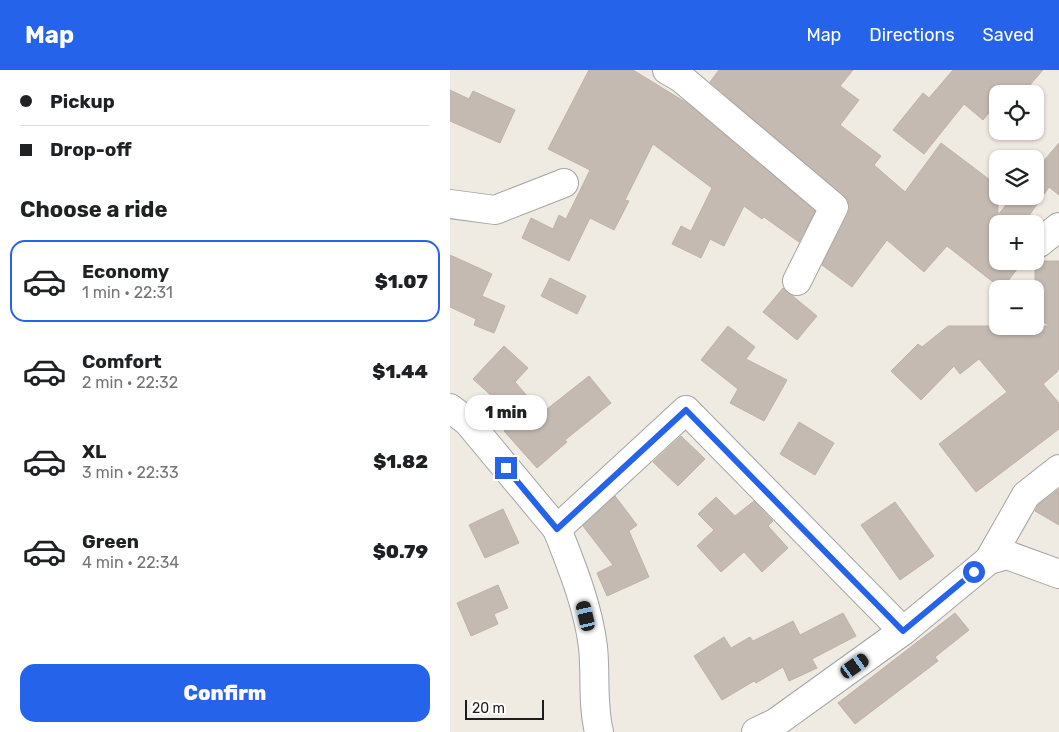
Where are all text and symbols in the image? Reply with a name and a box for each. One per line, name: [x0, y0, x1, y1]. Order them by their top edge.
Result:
text: Map: [25, 21, 74, 49]
text: Map: [806, 24, 841, 46]
text: Directions: [869, 24, 955, 46]
text: Saved: [983, 24, 1034, 46]
map controls: [989, 85, 1044, 335]
button: locate: [989, 85, 1044, 140]
text: Pickup: [50, 90, 115, 113]
text: Drop-off: [50, 138, 132, 161]
button: layers: [989, 150, 1044, 205]
text: Choose a ride: [20, 196, 167, 223]
button: +: [989, 215, 1044, 270]
icon: car: [22, 259, 67, 304]
text: Economy: [82, 260, 169, 283]
text: $1.07: [375, 270, 428, 293]
button: −: [989, 280, 1044, 335]
text: 1 min · 22:31: [82, 283, 173, 302]
icon: car: [22, 349, 67, 394]
text: Comfort: [82, 350, 162, 373]
text: $1.44: [372, 360, 428, 383]
text: 2 min · 22:32: [82, 373, 178, 392]
callout: 1 min: [465, 396, 547, 430]
text: 1 min: [485, 403, 527, 422]
icon: car: [22, 439, 67, 484]
text: XL: [82, 440, 106, 463]
text: $1.82: [373, 450, 428, 473]
route end: [495, 457, 517, 479]
text: 3 min · 22:33: [82, 463, 179, 482]
icon: car: [22, 529, 67, 574]
text: Green: [82, 530, 139, 553]
text: $0.79: [373, 540, 428, 563]
text: 4 min · 22:34: [82, 553, 179, 572]
route start: [963, 561, 985, 583]
car: [575, 600, 596, 632]
car: [838, 651, 871, 681]
button: Confirm: [20, 664, 430, 722]
scale bar: [465, 697, 544, 720]
text: 20 m: [472, 700, 505, 717]

